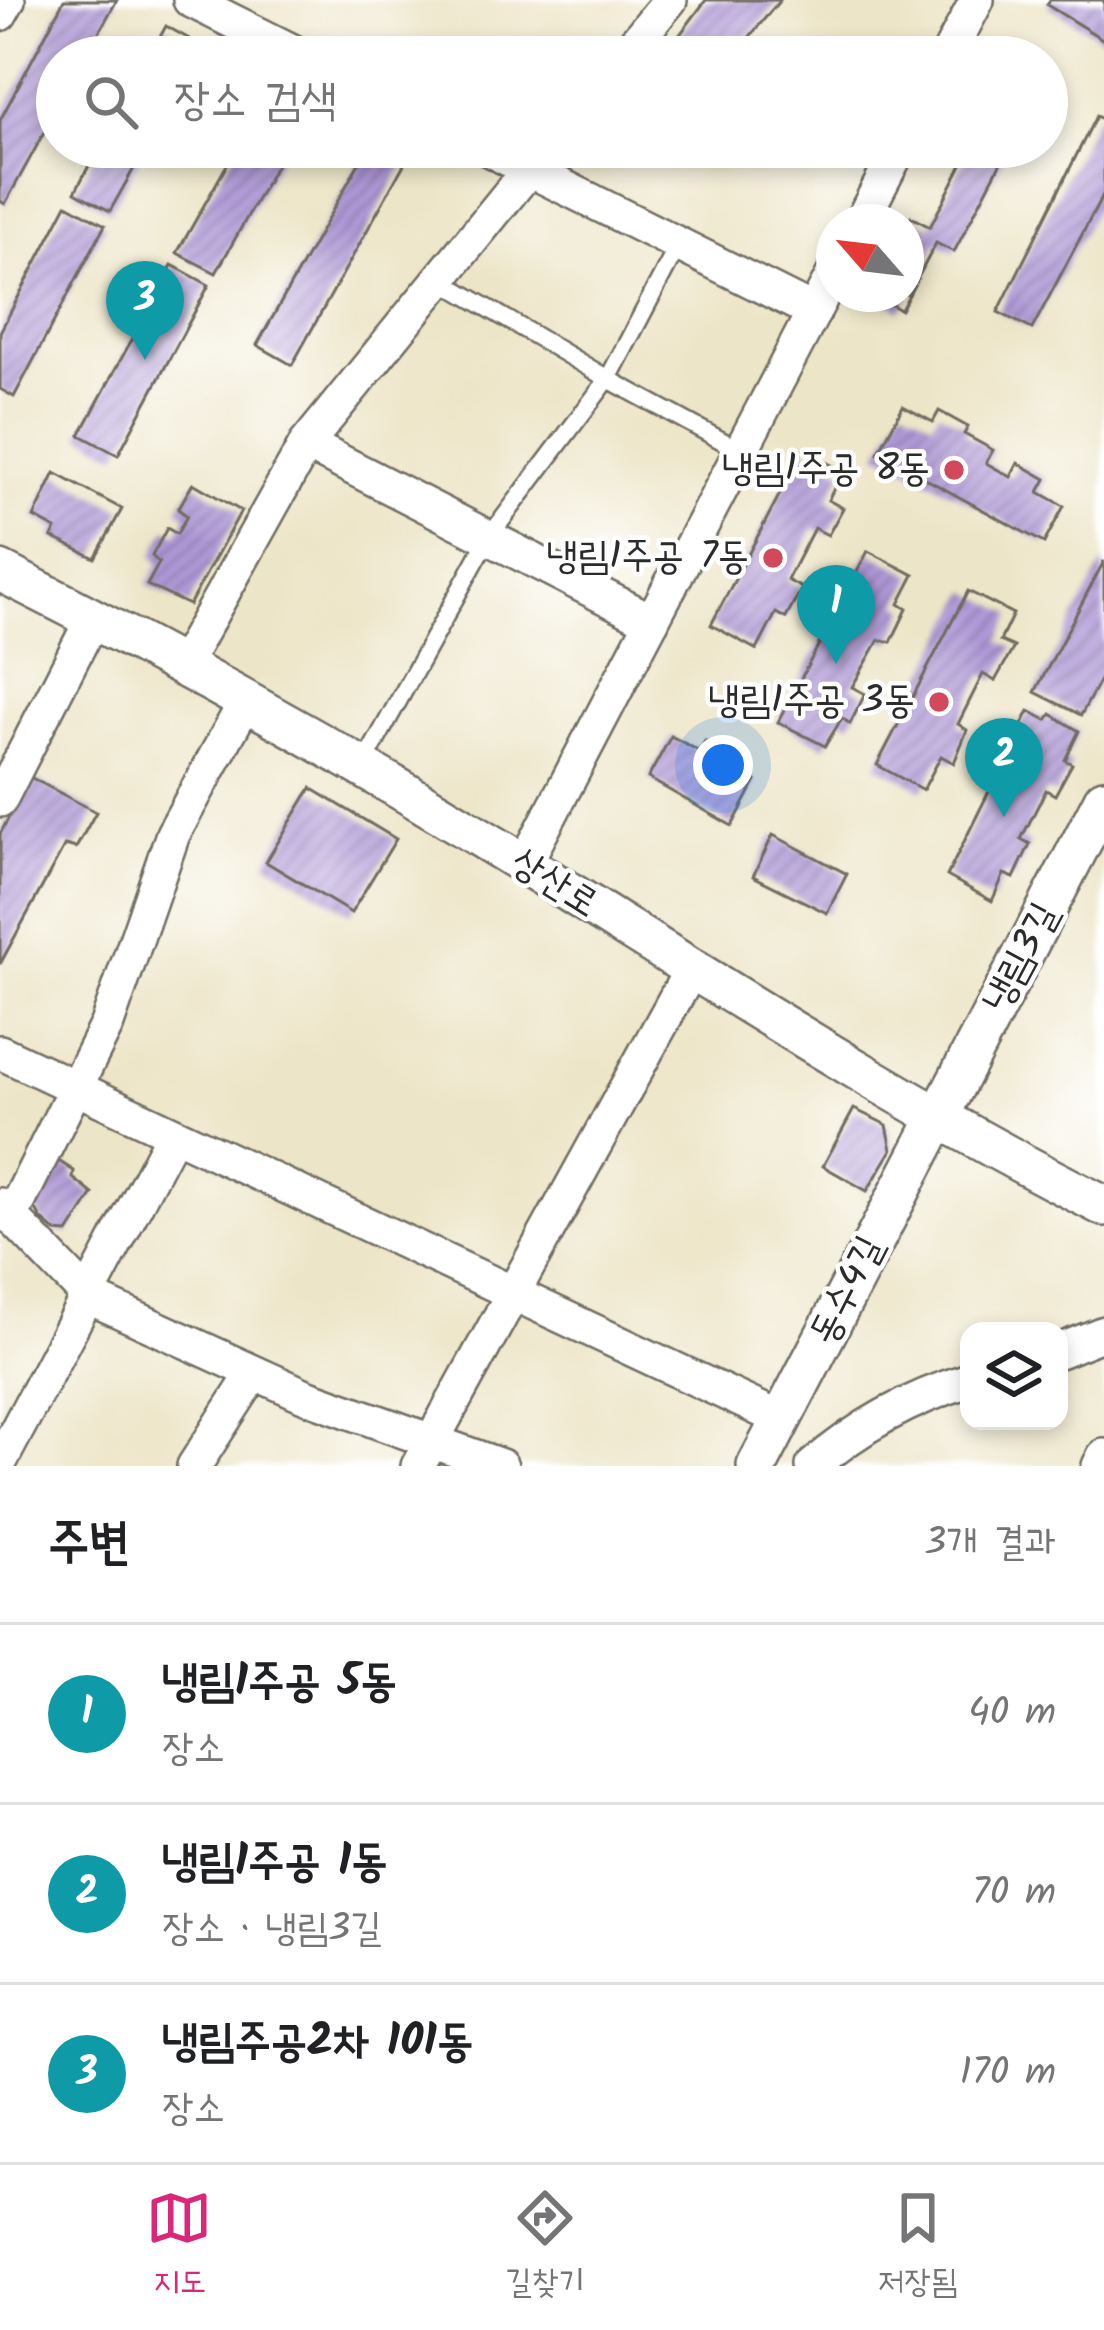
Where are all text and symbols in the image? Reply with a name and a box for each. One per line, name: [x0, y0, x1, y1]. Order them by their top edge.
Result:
search box: [36, 36, 1068, 168]
text: 장소 검색: [174, 66, 337, 138]
icon: search: [78, 69, 144, 135]
north arrow: [816, 204, 924, 312]
pin: 3: [106, 261, 184, 360]
place label: 냉림1주공 8동: [722, 439, 930, 501]
marker: 냉림1주공 8동: [941, 457, 967, 483]
place label: 냉림1주공 7동: [546, 527, 749, 589]
marker: 냉림1주공 7동: [760, 545, 786, 571]
pin: 1: [797, 565, 875, 664]
place label: 냉림1주공 3동: [708, 671, 915, 733]
marker: 냉림1주공 3동: [926, 689, 952, 715]
pin: 2: [965, 718, 1043, 817]
your location: [693, 735, 753, 795]
street label: 상산로: [498, 833, 610, 935]
street label: 냉림3길: [967, 892, 1077, 1024]
street label: 동수4길: [794, 1225, 902, 1357]
map controls: [960, 1322, 1068, 1430]
button: layers: [960, 1322, 1068, 1430]
text: 주변: [48, 1504, 130, 1585]
text: 3개 결과: [924, 1513, 1056, 1575]
text: 냉림1주공 5동: [162, 1647, 397, 1719]
text: 1: [81, 1683, 93, 1745]
text: 40 m: [968, 1683, 1056, 1745]
text: 장소: [162, 1719, 225, 1781]
text: 냉림1주공 1동: [162, 1827, 388, 1899]
text: 2: [76, 1863, 98, 1925]
text: 70 m: [972, 1863, 1056, 1925]
text: 장소 · 냉림3길: [162, 1899, 382, 1961]
text: 냉림주공2차 101동: [162, 2007, 473, 2079]
text: 3: [76, 2043, 98, 2105]
text: 170 m: [960, 2043, 1056, 2105]
text: 장소: [162, 2079, 225, 2141]
tab: 지도: [146, 2185, 212, 2310]
tab: 길찾기: [505, 2185, 585, 2310]
tab: 저장됨: [878, 2185, 958, 2310]

